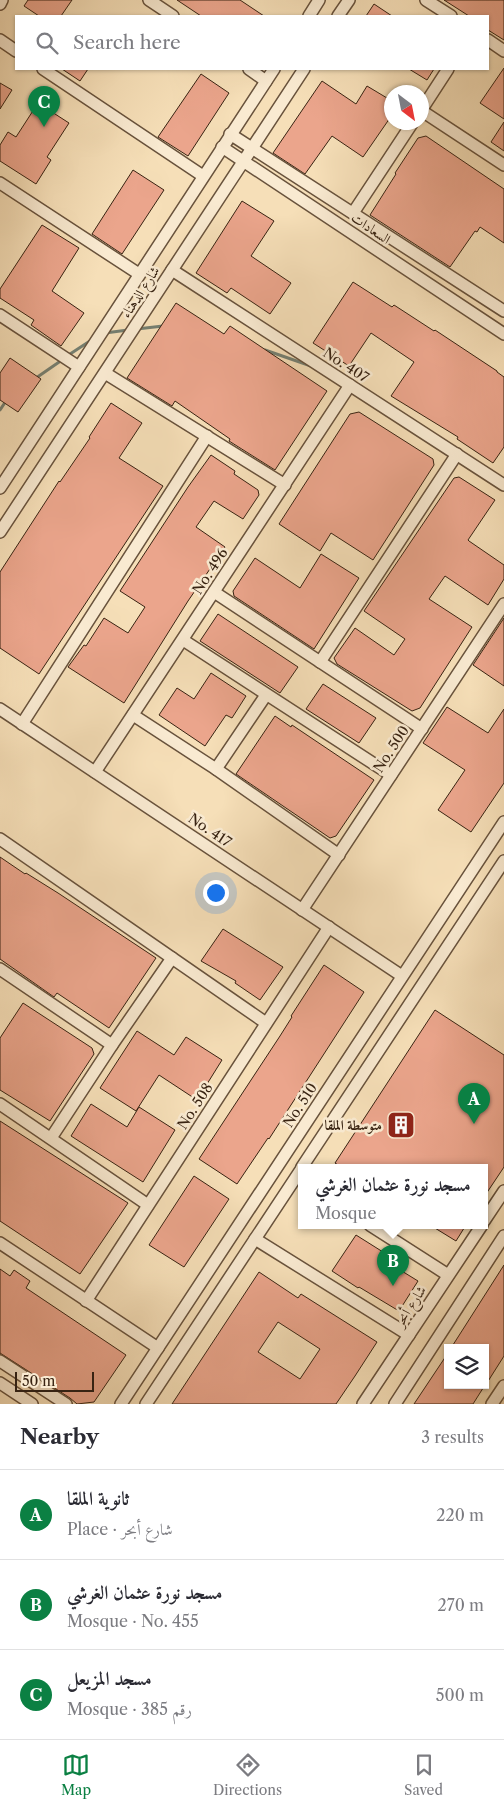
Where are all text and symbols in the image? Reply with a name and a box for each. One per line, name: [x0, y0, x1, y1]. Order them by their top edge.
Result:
search box: [15, 15, 489, 70]
icon: search: [33, 29, 61, 57]
text: Search here: [73, 31, 181, 54]
north arrow: [384, 85, 429, 130]
pin: C: [28, 86, 60, 127]
street label: السعادات: [348, 208, 394, 248]
street label: شارع الدهناء: [117, 263, 166, 323]
street label: No. 407: [320, 344, 372, 387]
street label: No. 496: [188, 544, 232, 598]
street label: No. 500: [369, 722, 413, 776]
street label: No. 417: [185, 809, 235, 851]
your location: [203, 880, 229, 906]
street label: No. 508: [173, 1079, 217, 1133]
street label: No. 510: [279, 1079, 321, 1131]
pin: A: [458, 1083, 490, 1124]
building icon: متوسطة الملقا: [386, 1110, 416, 1140]
place label: متوسطة الملقا: [325, 1116, 382, 1134]
popup: [298, 1164, 488, 1229]
text: مسجد نورة عثمان الغرشي: [315, 1173, 471, 1196]
text: Mosque: [315, 1203, 376, 1223]
pin: B: [377, 1245, 409, 1286]
street label: شارع أبحر: [388, 1282, 432, 1333]
map controls: [444, 1344, 489, 1389]
button: layers: [444, 1344, 489, 1389]
scale bar: [15, 1369, 94, 1392]
text: 50 m: [22, 1372, 55, 1390]
text: Nearby: [20, 1424, 99, 1449]
text: 3 results: [421, 1427, 484, 1447]
text: ثانوية الملقا: [67, 1487, 129, 1510]
text: A: [30, 1505, 42, 1525]
text: 220 m: [436, 1505, 484, 1525]
text: Place · شارع أبحر: [67, 1519, 173, 1539]
text: مسجد نورة عثمان الغرشي: [67, 1581, 222, 1604]
text: B: [30, 1595, 42, 1615]
text: 270 m: [438, 1595, 484, 1615]
text: Mosque · No. 455: [67, 1611, 199, 1631]
text: مسجد المزيعل: [67, 1667, 152, 1690]
text: C: [30, 1685, 42, 1705]
text: 500 m: [436, 1685, 484, 1705]
text: Mosque · رقم 385: [67, 1699, 192, 1719]
tab: Map: [61, 1751, 91, 1799]
tab: Directions: [213, 1751, 282, 1799]
tab: Saved: [404, 1751, 443, 1799]

